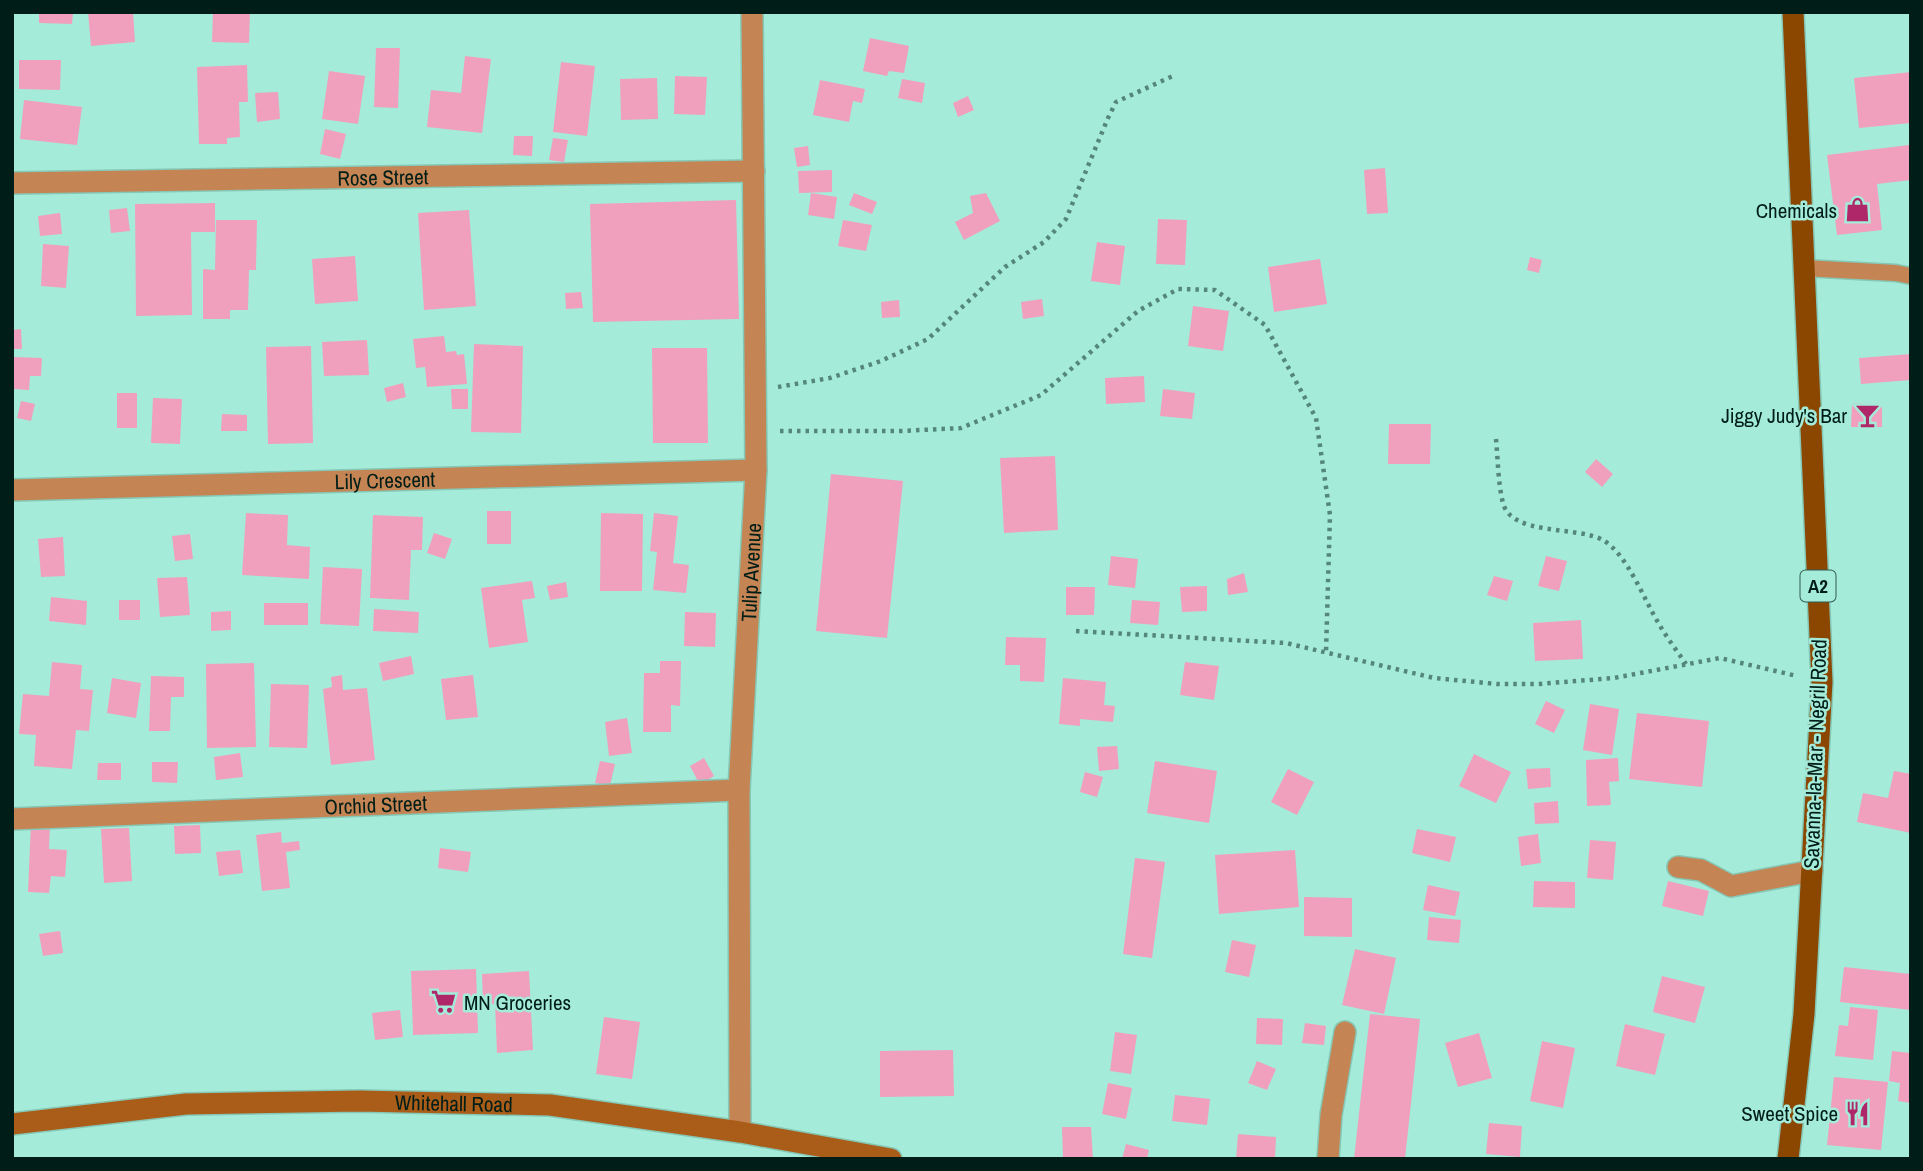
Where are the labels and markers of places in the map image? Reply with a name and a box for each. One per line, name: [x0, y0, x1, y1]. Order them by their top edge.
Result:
place label: Chemicals: [1756, 196, 1837, 225]
shop icon: Chemicals: [1843, 196, 1871, 224]
place label: Jiggy Judy's Bar: [1721, 401, 1847, 430]
bar icon: Jiggy Judy's Bar: [1853, 401, 1881, 429]
supermarket icon: MN Groceries: [430, 988, 458, 1016]
place label: MN Groceries: [464, 988, 571, 1017]
place label: Sweet Spice: [1741, 1099, 1838, 1128]
restaurant icon: Sweet Spice: [1844, 1099, 1872, 1127]

